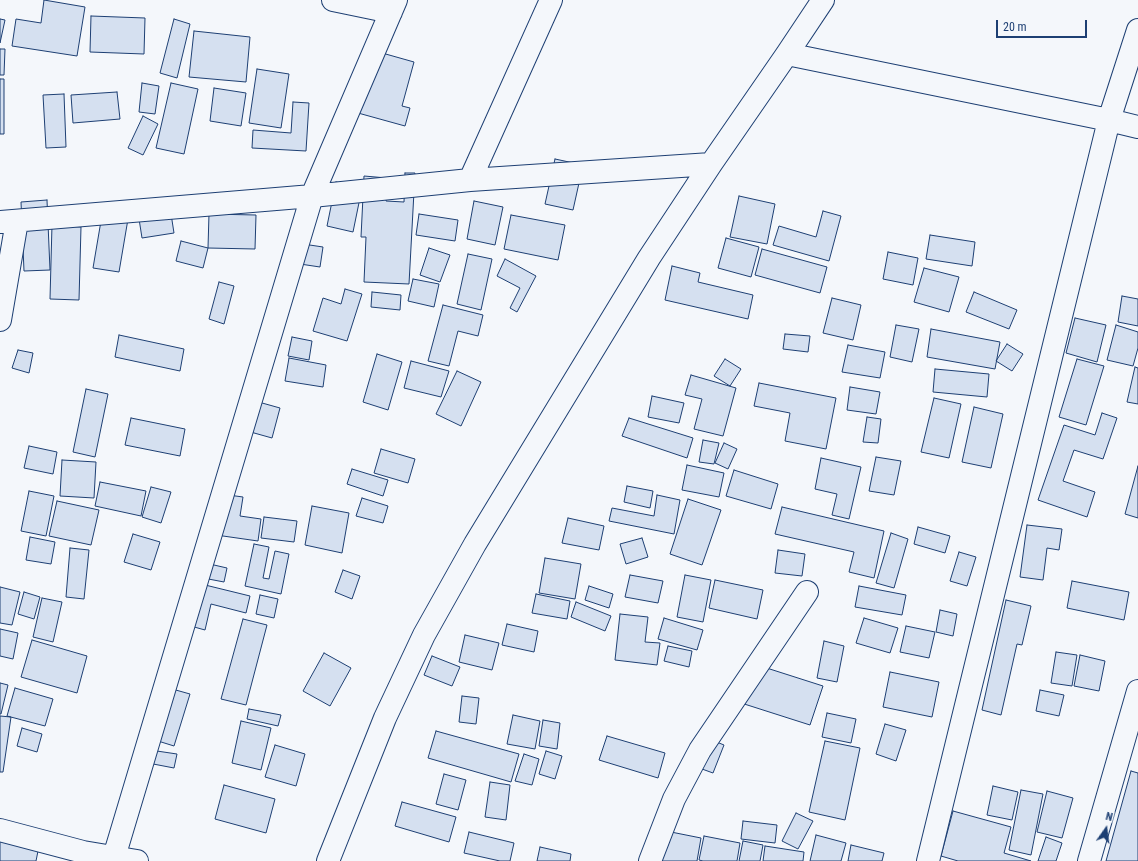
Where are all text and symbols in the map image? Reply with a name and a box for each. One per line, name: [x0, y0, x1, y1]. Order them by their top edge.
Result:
scale bar: [998, 12, 1089, 38]
text: 20 m: [1003, 20, 1027, 34]
north arrow: [1086, 809, 1126, 849]
text: N: [1104, 810, 1114, 824]

